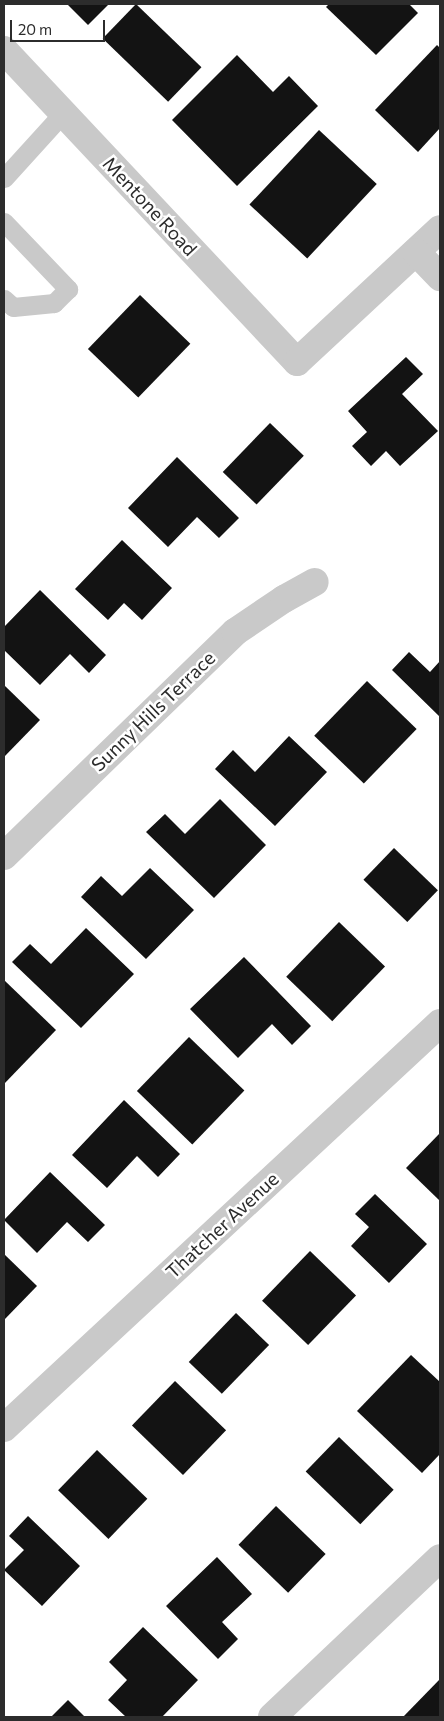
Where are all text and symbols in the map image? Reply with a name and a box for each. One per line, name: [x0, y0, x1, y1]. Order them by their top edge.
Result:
scale bar: [12, 10, 108, 42]
text: 20 m: [18, 20, 52, 38]
street label: Mentone Road: [98, 152, 202, 260]
street label: Sunny Hills Terrace: [86, 646, 220, 776]
street label: Thatcher Avenue: [161, 1167, 283, 1283]

